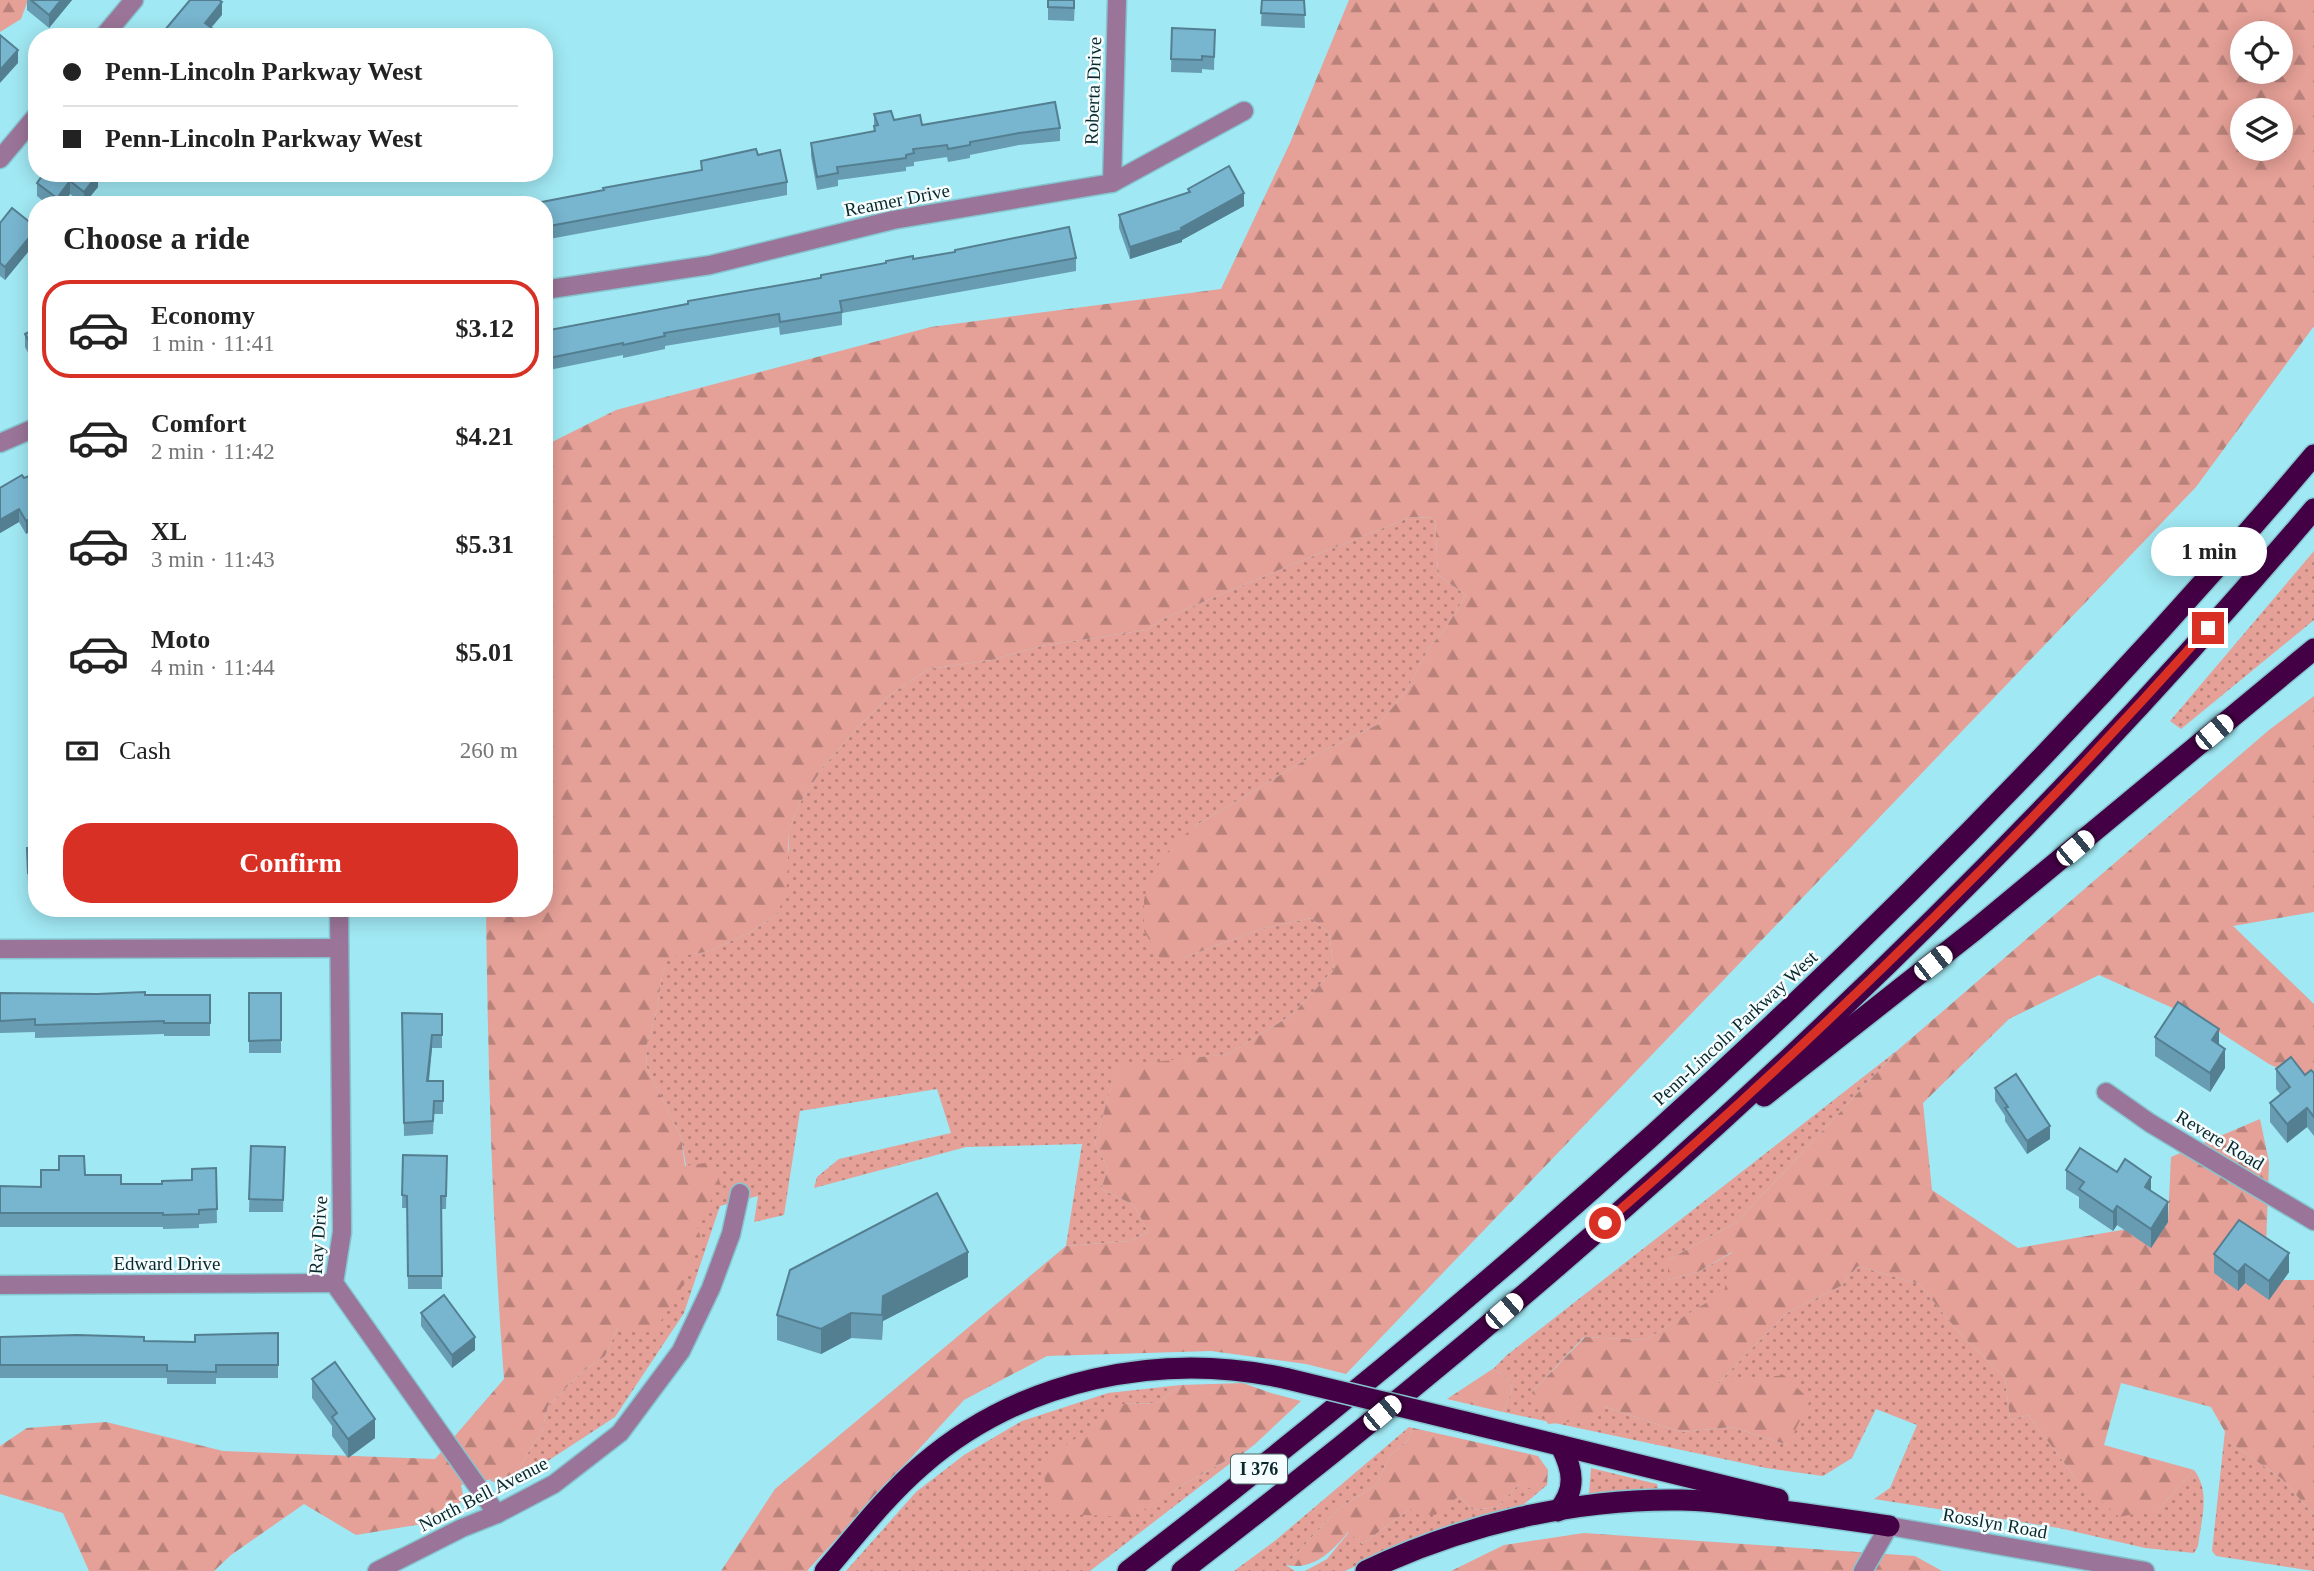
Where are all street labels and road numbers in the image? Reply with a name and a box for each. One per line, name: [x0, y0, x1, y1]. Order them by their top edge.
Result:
street label: Roberta Drive: [1081, 37, 1105, 145]
street label: Reamer Drive: [842, 179, 952, 221]
street label: Penn-Lincoln Parkway West: [1649, 946, 1822, 1110]
street label: Revere Road: [2172, 1106, 2268, 1175]
street label: Ray Drive: [305, 1195, 331, 1275]
street label: Edward Drive: [113, 1253, 221, 1274]
street label: North Bell Avenue: [415, 1452, 551, 1536]
road number: I 376: [1231, 1454, 1287, 1484]
street label: Rosslyn Road: [1941, 1503, 2050, 1543]

